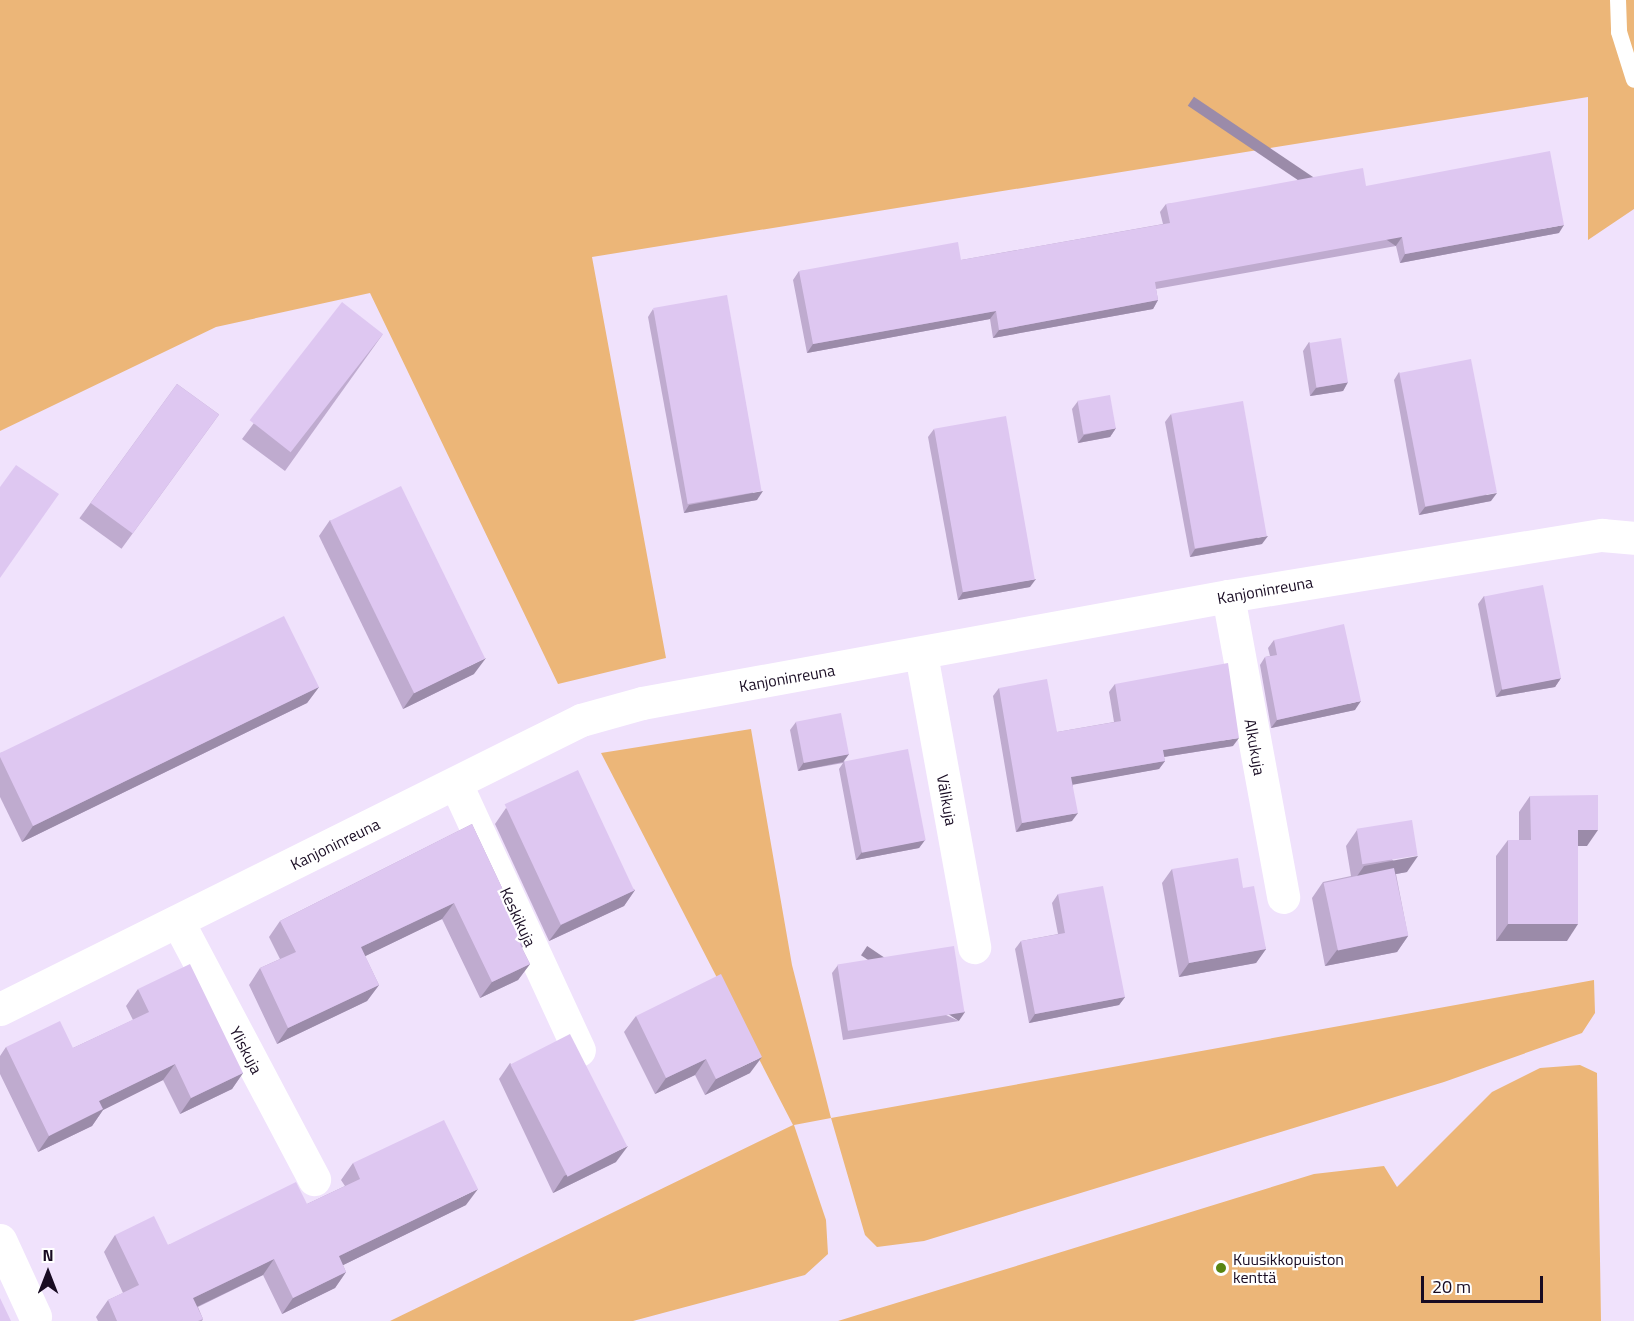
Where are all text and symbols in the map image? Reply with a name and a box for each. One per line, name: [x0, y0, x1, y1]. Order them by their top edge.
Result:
street label: Kanjoninreuna: [1216, 572, 1314, 608]
street label: Kanjoninreuna: [738, 660, 836, 696]
street label: Alkukuja: [1241, 717, 1269, 777]
street label: Välikuja: [933, 773, 961, 827]
street label: Kanjoninreuna: [287, 814, 383, 874]
street label: Keskikuja: [496, 884, 540, 950]
street label: Yliskuja: [226, 1023, 266, 1077]
north arrow: [18, 1243, 78, 1303]
text: N: [42, 1243, 54, 1267]
place label: Kuusikkopuiston kenttä: [1233, 1249, 1344, 1287]
marker: Kuusikkopuiston kenttä: [1214, 1261, 1228, 1275]
scale bar: [1424, 1264, 1546, 1302]
text: 20 m: [1432, 1273, 1471, 1300]

